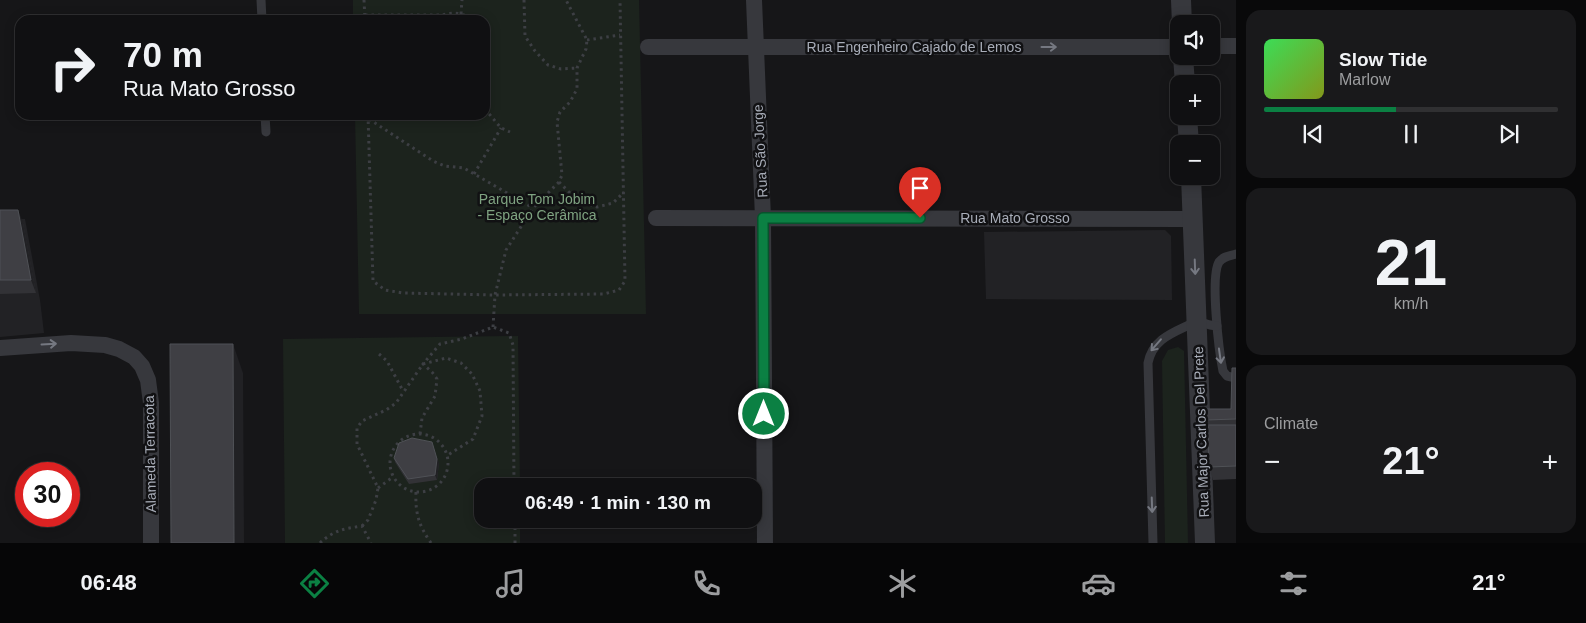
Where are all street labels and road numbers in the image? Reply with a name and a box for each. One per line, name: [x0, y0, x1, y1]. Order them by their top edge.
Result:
street label: Rua Engenheiro Cajado de Lemos: [807, 39, 1021, 55]
street label: Rua São Jorge: [750, 104, 770, 198]
street label: Rua Mato Grosso: [960, 210, 1070, 226]
street label: Rua Major Carlos Del Prete: [1190, 346, 1212, 518]
street label: Alameda Terracota: [141, 395, 159, 513]

